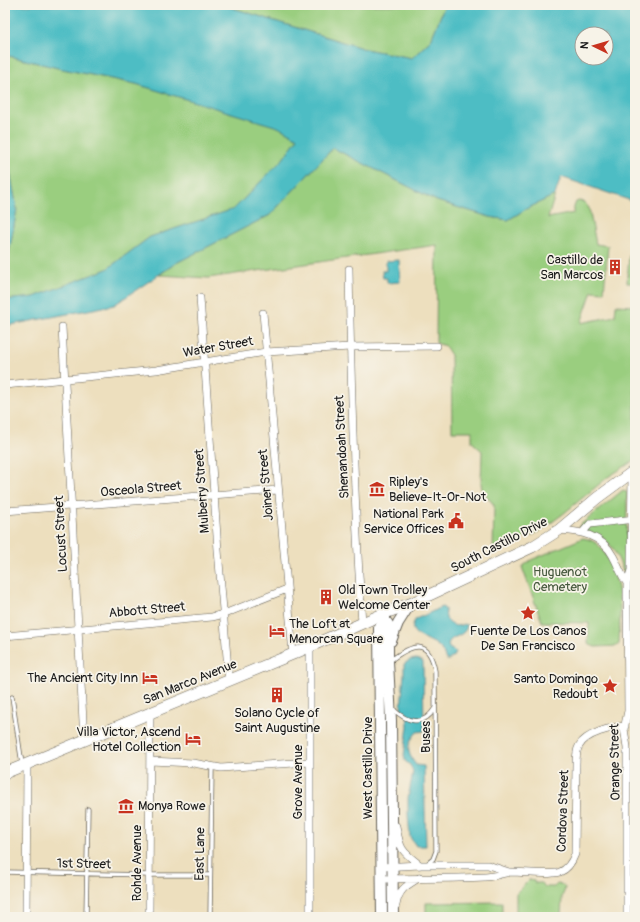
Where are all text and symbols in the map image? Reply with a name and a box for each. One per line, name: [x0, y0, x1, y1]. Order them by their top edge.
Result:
north arrow: [574, 26, 614, 66]
text: N: [578, 40, 591, 49]
place label: Castillo de San Marcos: [540, 252, 604, 283]
building icon: Castillo de San Marcos: [606, 258, 624, 276]
street label: Water Street: [182, 333, 255, 361]
street label: Shenandoah Street: [331, 394, 353, 499]
street label: Mulberry Street: [191, 447, 213, 534]
street label: Joiner Street: [255, 448, 277, 522]
place label: Ripley's Believe-It-Or-Not: [389, 474, 487, 505]
street label: Osceola Street: [100, 477, 183, 501]
museum icon: Ripley's Believe-It-Or-Not: [368, 480, 386, 498]
street label: Locust Street: [51, 495, 71, 573]
place label: National Park Service Offices: [363, 506, 445, 537]
public building icon: National Park Service Offices: [447, 512, 465, 530]
street label: South Castillo Drive: [448, 513, 551, 576]
park label: Huguenot Cemetery: [533, 564, 588, 595]
place label: Old Town Trolley Welcome Center: [338, 582, 431, 613]
building icon: Old Town Trolley Welcome Center: [317, 588, 335, 606]
street label: Abbott Street: [108, 599, 187, 621]
place icon: Fuente De Los Canos De San Francisco: [519, 604, 537, 622]
place label: The Loft at Menorcan Square: [289, 616, 384, 647]
hotel icon: The Loft at Menorcan Square: [268, 622, 286, 640]
place label: Fuente De Los Canos De San Francisco: [470, 623, 586, 654]
street label: San Marco Avenue: [141, 656, 240, 708]
hotel icon: The Ancient City Inn: [141, 669, 159, 687]
place label: The Ancient City Inn: [27, 670, 138, 686]
place label: Santo Domingo Redoubt: [513, 671, 599, 702]
place icon: Santo Domingo Redoubt: [601, 677, 619, 695]
building icon: Solano Cycle of Saint Augustine: [268, 686, 286, 704]
place label: Solano Cycle of Saint Augustine: [234, 705, 320, 736]
street label: West Castillo Drive: [360, 716, 376, 819]
street label: Buses: [418, 721, 434, 753]
street label: Orange Street: [606, 723, 624, 801]
place label: Villa Victor, Ascend Hotel Collection: [76, 724, 181, 755]
hotel icon: Villa Victor, Ascend Hotel Collection: [184, 730, 202, 748]
street label: Grove Avenue: [290, 744, 306, 820]
street label: Cordova Street: [554, 769, 572, 852]
museum icon: Monya Rowe: [117, 797, 135, 815]
place label: Monya Rowe: [138, 798, 206, 814]
street label: Rohde Avenue: [129, 824, 145, 901]
street label: East Lane: [192, 827, 208, 881]
street label: 1st Street: [57, 856, 112, 872]

